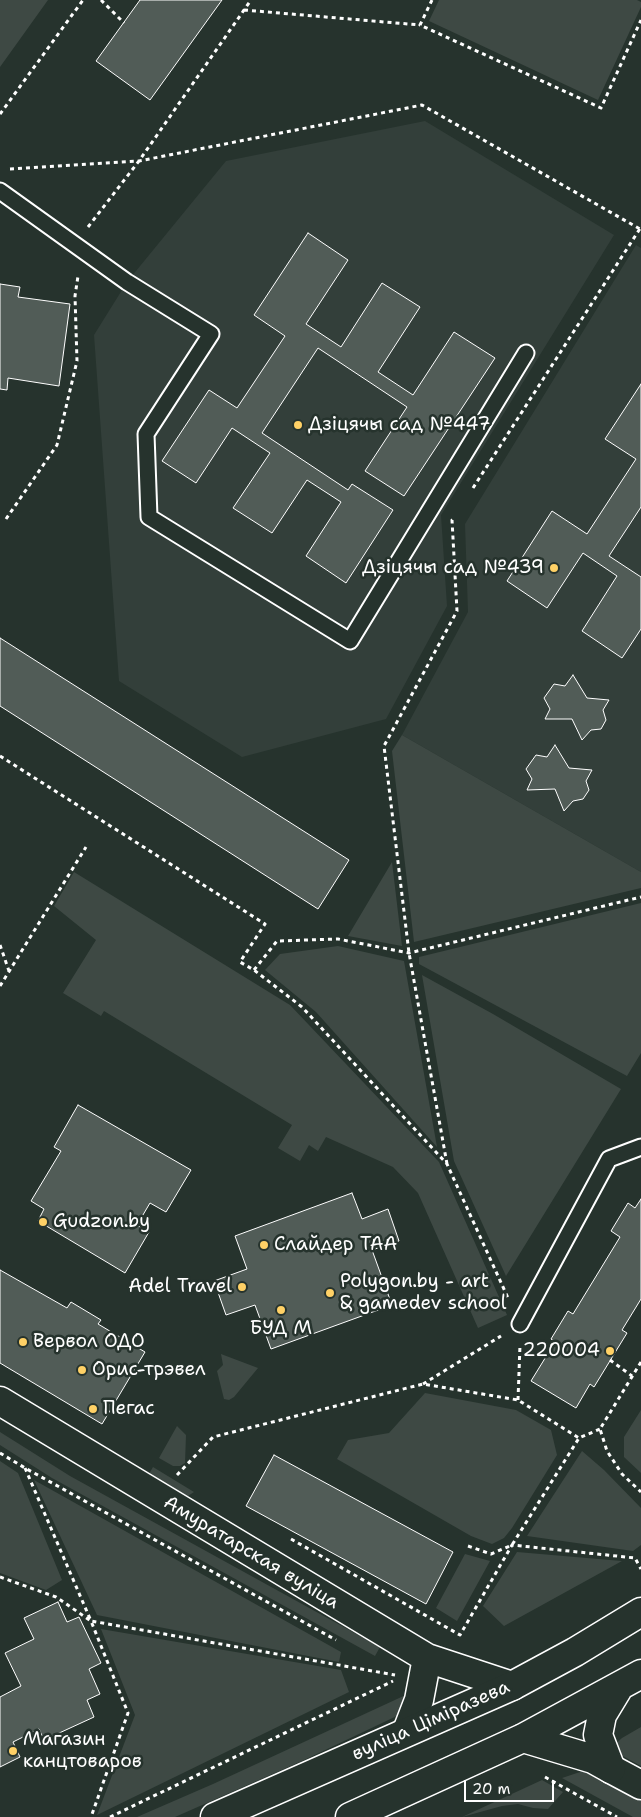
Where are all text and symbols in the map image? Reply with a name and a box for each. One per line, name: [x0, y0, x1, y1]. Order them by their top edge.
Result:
place label: Дзіцячы сад №447: [308, 414, 491, 436]
marker: Дзіцячы сад №447: [292, 419, 304, 431]
place label: Дзіцячы сад №439: [362, 557, 544, 579]
marker: Дзіцячы сад №439: [548, 562, 560, 574]
place label: Gudzon.by: [53, 1211, 150, 1233]
marker: Gudzon.by: [37, 1216, 49, 1228]
place label: Слайдер ТАА: [274, 1234, 397, 1256]
marker: Слайдер ТАА: [258, 1239, 270, 1251]
place label: Polygon.by - art & gamedev school: [340, 1271, 506, 1315]
place label: Adel Travel: [128, 1276, 232, 1298]
marker: Adel Travel: [236, 1281, 248, 1293]
marker: Polygon.by - art & gamedev school: [324, 1287, 336, 1299]
marker: БУД М: [275, 1304, 287, 1316]
place label: БУД М: [250, 1318, 312, 1340]
place label: Вервол ОДО: [33, 1331, 145, 1353]
marker: Вервол ОДО: [17, 1336, 29, 1348]
place label: 220004: [523, 1340, 600, 1362]
marker: 220004: [604, 1345, 616, 1357]
place label: Орис-трэвел: [92, 1359, 206, 1381]
marker: Орис-трэвел: [76, 1364, 88, 1376]
place label: Пегас: [103, 1398, 155, 1420]
marker: Пегас: [87, 1403, 99, 1415]
street label: Амуратарская вуліца: [159, 1492, 343, 1614]
street label: вуліца Ціміразева: [349, 1676, 513, 1766]
place label: Магазин канцтоваров: [23, 1729, 142, 1773]
marker: Магазин канцтоваров: [7, 1745, 19, 1757]
scale bar: [466, 1770, 556, 1802]
text: 20 m: [472, 1779, 511, 1799]

